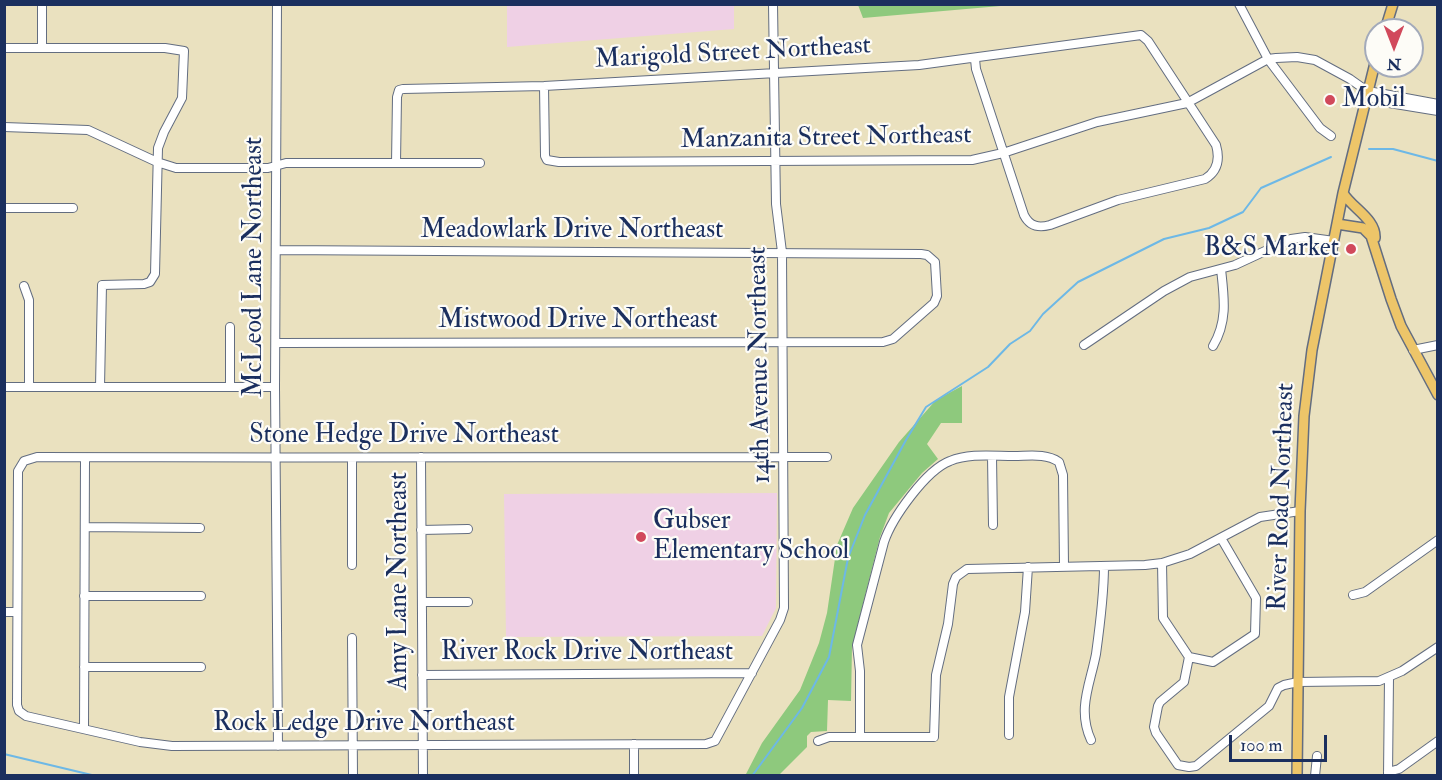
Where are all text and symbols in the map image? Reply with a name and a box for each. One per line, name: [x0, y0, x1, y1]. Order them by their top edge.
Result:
north arrow: [1364, 18, 1424, 78]
street label: Marigold Street Northeast: [594, 31, 872, 77]
text: N: [1387, 54, 1401, 74]
place label: Mobil: [1342, 84, 1405, 116]
marker: Mobil: [1323, 93, 1337, 107]
street label: Manzanita Street Northeast: [680, 121, 972, 157]
street label: McLeod Lane Northeast: [239, 137, 271, 397]
street label: Meadowlark Drive Northeast: [420, 215, 724, 247]
place label: B&S Market: [1204, 233, 1339, 265]
marker: B&S Market: [1344, 242, 1358, 256]
street label: 14th Avenue Northeast: [743, 246, 779, 484]
street label: Mistwood Drive Northeast: [438, 305, 718, 337]
street label: River Road Northeast: [1263, 382, 1303, 612]
street label: Stone Hedge Drive Northeast: [249, 420, 559, 452]
street label: Amy Lane Northeast: [384, 472, 416, 690]
place label: Gubser Elementary School: [653, 506, 849, 568]
marker: Gubser Elementary School: [634, 530, 648, 544]
street label: River Rock Drive Northeast: [441, 637, 733, 669]
street label: Rock Ledge Drive Northeast: [213, 708, 515, 740]
scale bar: [1232, 723, 1330, 761]
text: 100 m: [1240, 734, 1283, 757]

